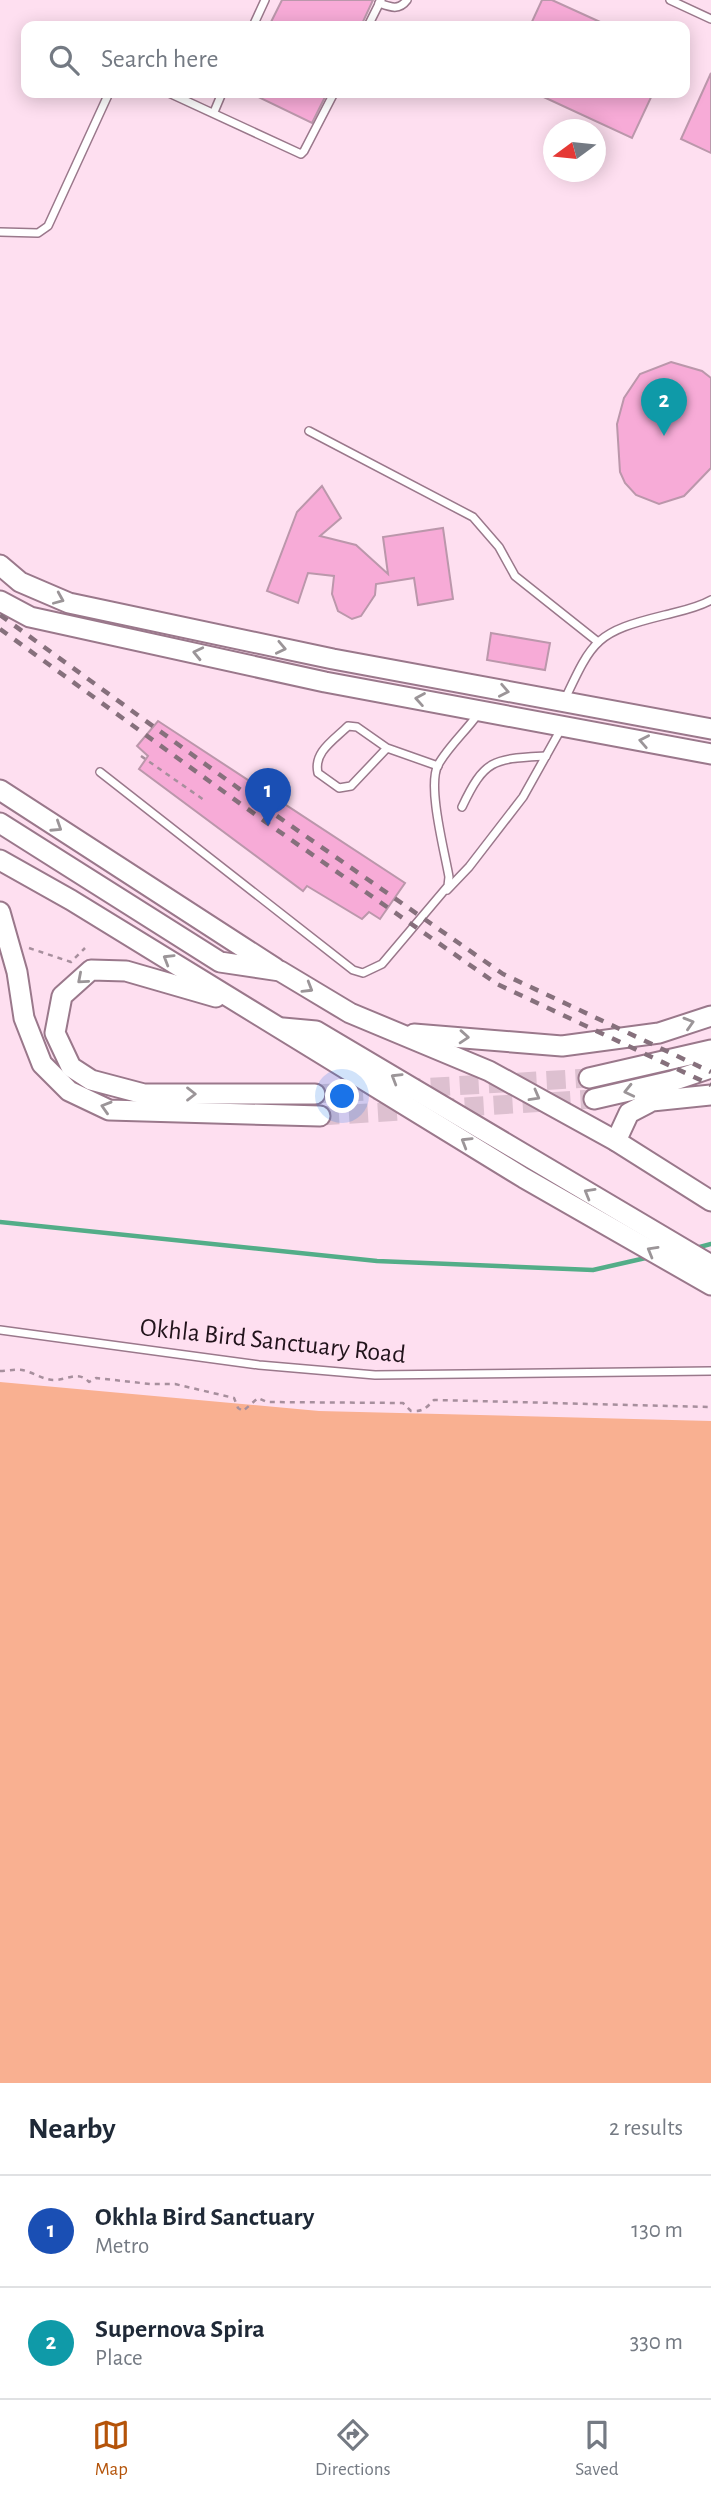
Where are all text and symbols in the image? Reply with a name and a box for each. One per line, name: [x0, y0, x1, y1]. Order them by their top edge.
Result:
search box: [21, 21, 690, 98]
icon: search: [45, 41, 83, 79]
text: Search here: [101, 46, 219, 72]
north arrow: [543, 119, 606, 182]
pin: 2: [641, 378, 687, 436]
one-way arrow: [52, 590, 64, 604]
one-way arrow: [275, 639, 287, 654]
one-way arrow: [192, 647, 204, 662]
one-way arrow: [498, 683, 510, 698]
one-way arrow: [414, 692, 426, 707]
one-way arrow: [638, 735, 650, 750]
pin: 1: [245, 768, 291, 826]
one-way arrow: [50, 818, 63, 831]
one-way arrow: [162, 955, 175, 968]
one-way arrow: [77, 970, 90, 983]
one-way arrow: [300, 980, 313, 993]
one-way arrow: [682, 1017, 694, 1032]
one-way arrow: [458, 1030, 469, 1045]
one-way arrow: [390, 1073, 403, 1086]
your location: [325, 1079, 359, 1113]
one-way arrow: [623, 1082, 635, 1097]
one-way arrow: [186, 1086, 197, 1102]
one-way arrow: [528, 1088, 540, 1101]
one-way arrow: [100, 1100, 112, 1115]
one-way arrow: [461, 1137, 474, 1150]
one-way arrow: [583, 1188, 596, 1201]
one-way arrow: [646, 1246, 659, 1259]
street label: Okhla Bird Sanctuary Road: [139, 1314, 407, 1368]
text: Nearby: [28, 2114, 116, 2144]
text: 2 results: [609, 2117, 683, 2140]
text: Okhla Bird Sanctuary: [95, 2204, 314, 2230]
text: 1: [47, 2219, 55, 2242]
text: 130 m: [631, 2219, 683, 2242]
text: Metro: [95, 2235, 149, 2258]
text: Supernova Spira: [95, 2316, 265, 2342]
text: 2: [46, 2331, 56, 2354]
text: 330 m: [630, 2331, 683, 2354]
text: Place: [95, 2347, 143, 2370]
tab: Map: [92, 2416, 130, 2481]
tab: Directions: [315, 2416, 391, 2481]
tab: Saved: [575, 2416, 619, 2481]

